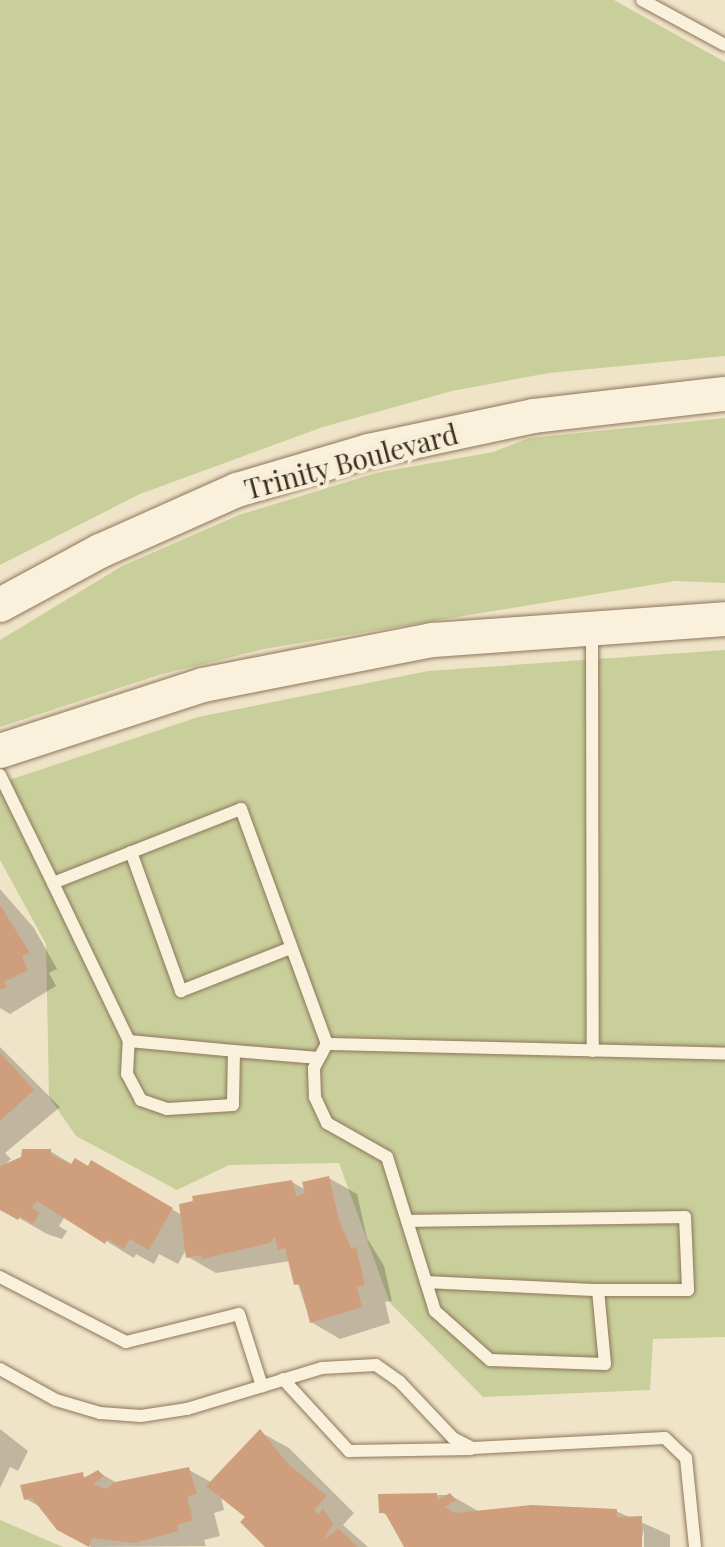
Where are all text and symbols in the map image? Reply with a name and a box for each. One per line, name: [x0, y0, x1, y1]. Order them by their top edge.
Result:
street label: Trinity Boulevard: [240, 416, 462, 506]

